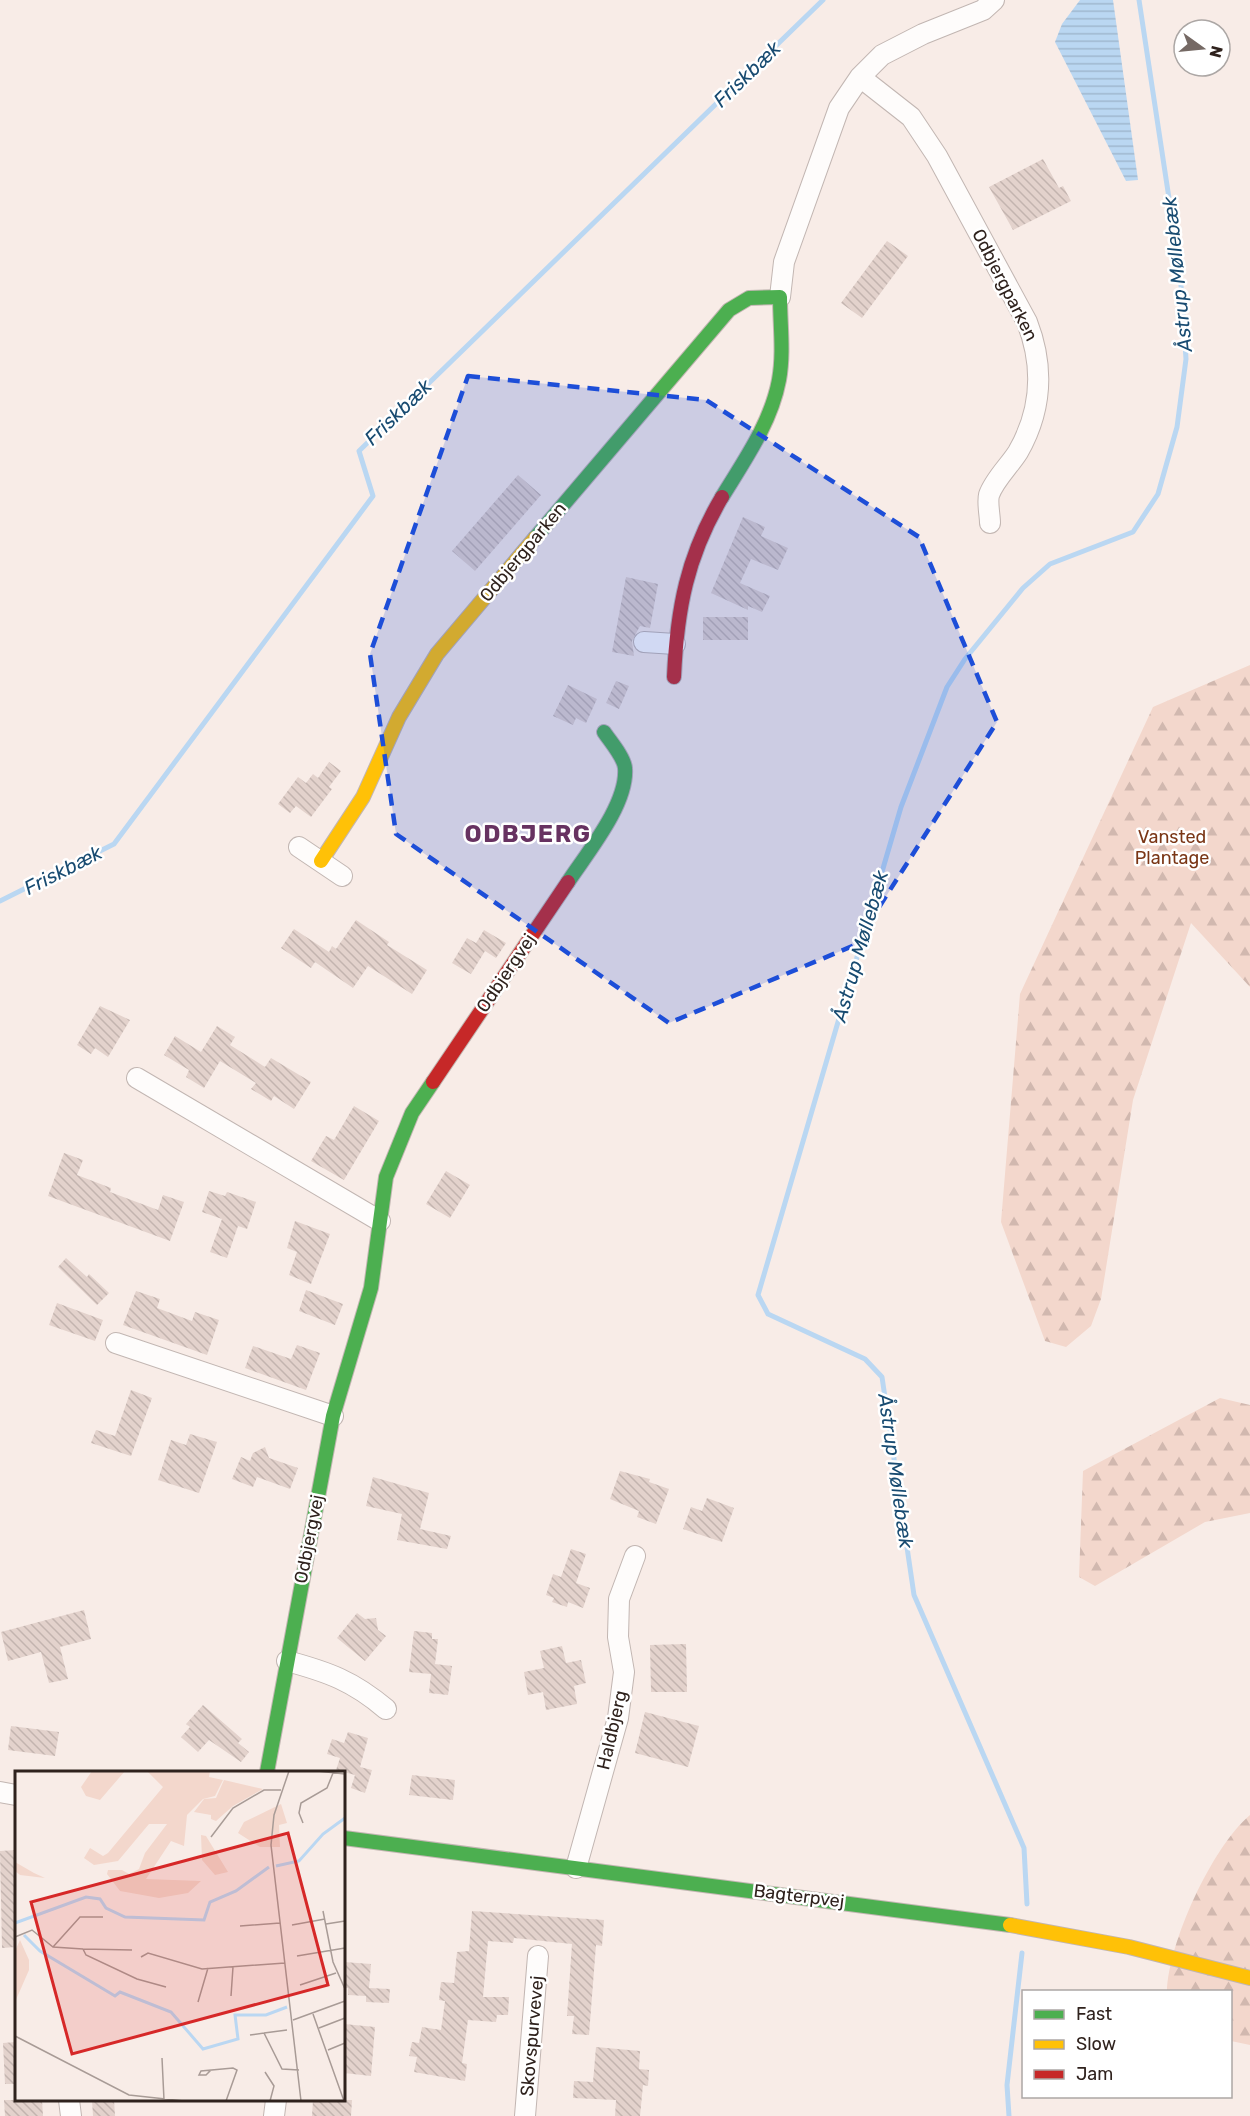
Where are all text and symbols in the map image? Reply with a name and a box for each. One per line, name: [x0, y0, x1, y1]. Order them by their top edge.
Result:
north arrow: [1172, 18, 1232, 78]
water label: Friskbæk: [708, 36, 786, 112]
text: N: [1205, 44, 1227, 60]
water label: Åstrup Møllebæk: [1157, 194, 1197, 354]
street label: Odbjergparken: [967, 225, 1043, 345]
water label: Friskbæk: [359, 374, 437, 450]
street label: Odbjergparken: [475, 498, 571, 606]
district label: ODBJERG: [465, 820, 591, 848]
park label: Vansted Plantage: [1135, 826, 1209, 869]
water label: Friskbæk: [20, 840, 107, 900]
water label: Åstrup Møllebæk: [827, 867, 893, 1025]
street label: Odbjergvej: [472, 930, 540, 1016]
water label: Åstrup Møllebæk: [873, 1391, 919, 1551]
street label: Odbjergvej: [290, 1493, 328, 1585]
street label: Haldbjerg: [592, 1688, 632, 1772]
inset map: [15, 1771, 345, 2101]
street label: Bagterpvej: [752, 1880, 846, 1912]
street label: Skovspurvevej: [516, 1975, 548, 2097]
legend: [1022, 1990, 1232, 2098]
text: Fast: [1076, 2003, 1112, 2025]
text: Slow: [1076, 2033, 1116, 2055]
text: Jam: [1076, 2063, 1113, 2085]

